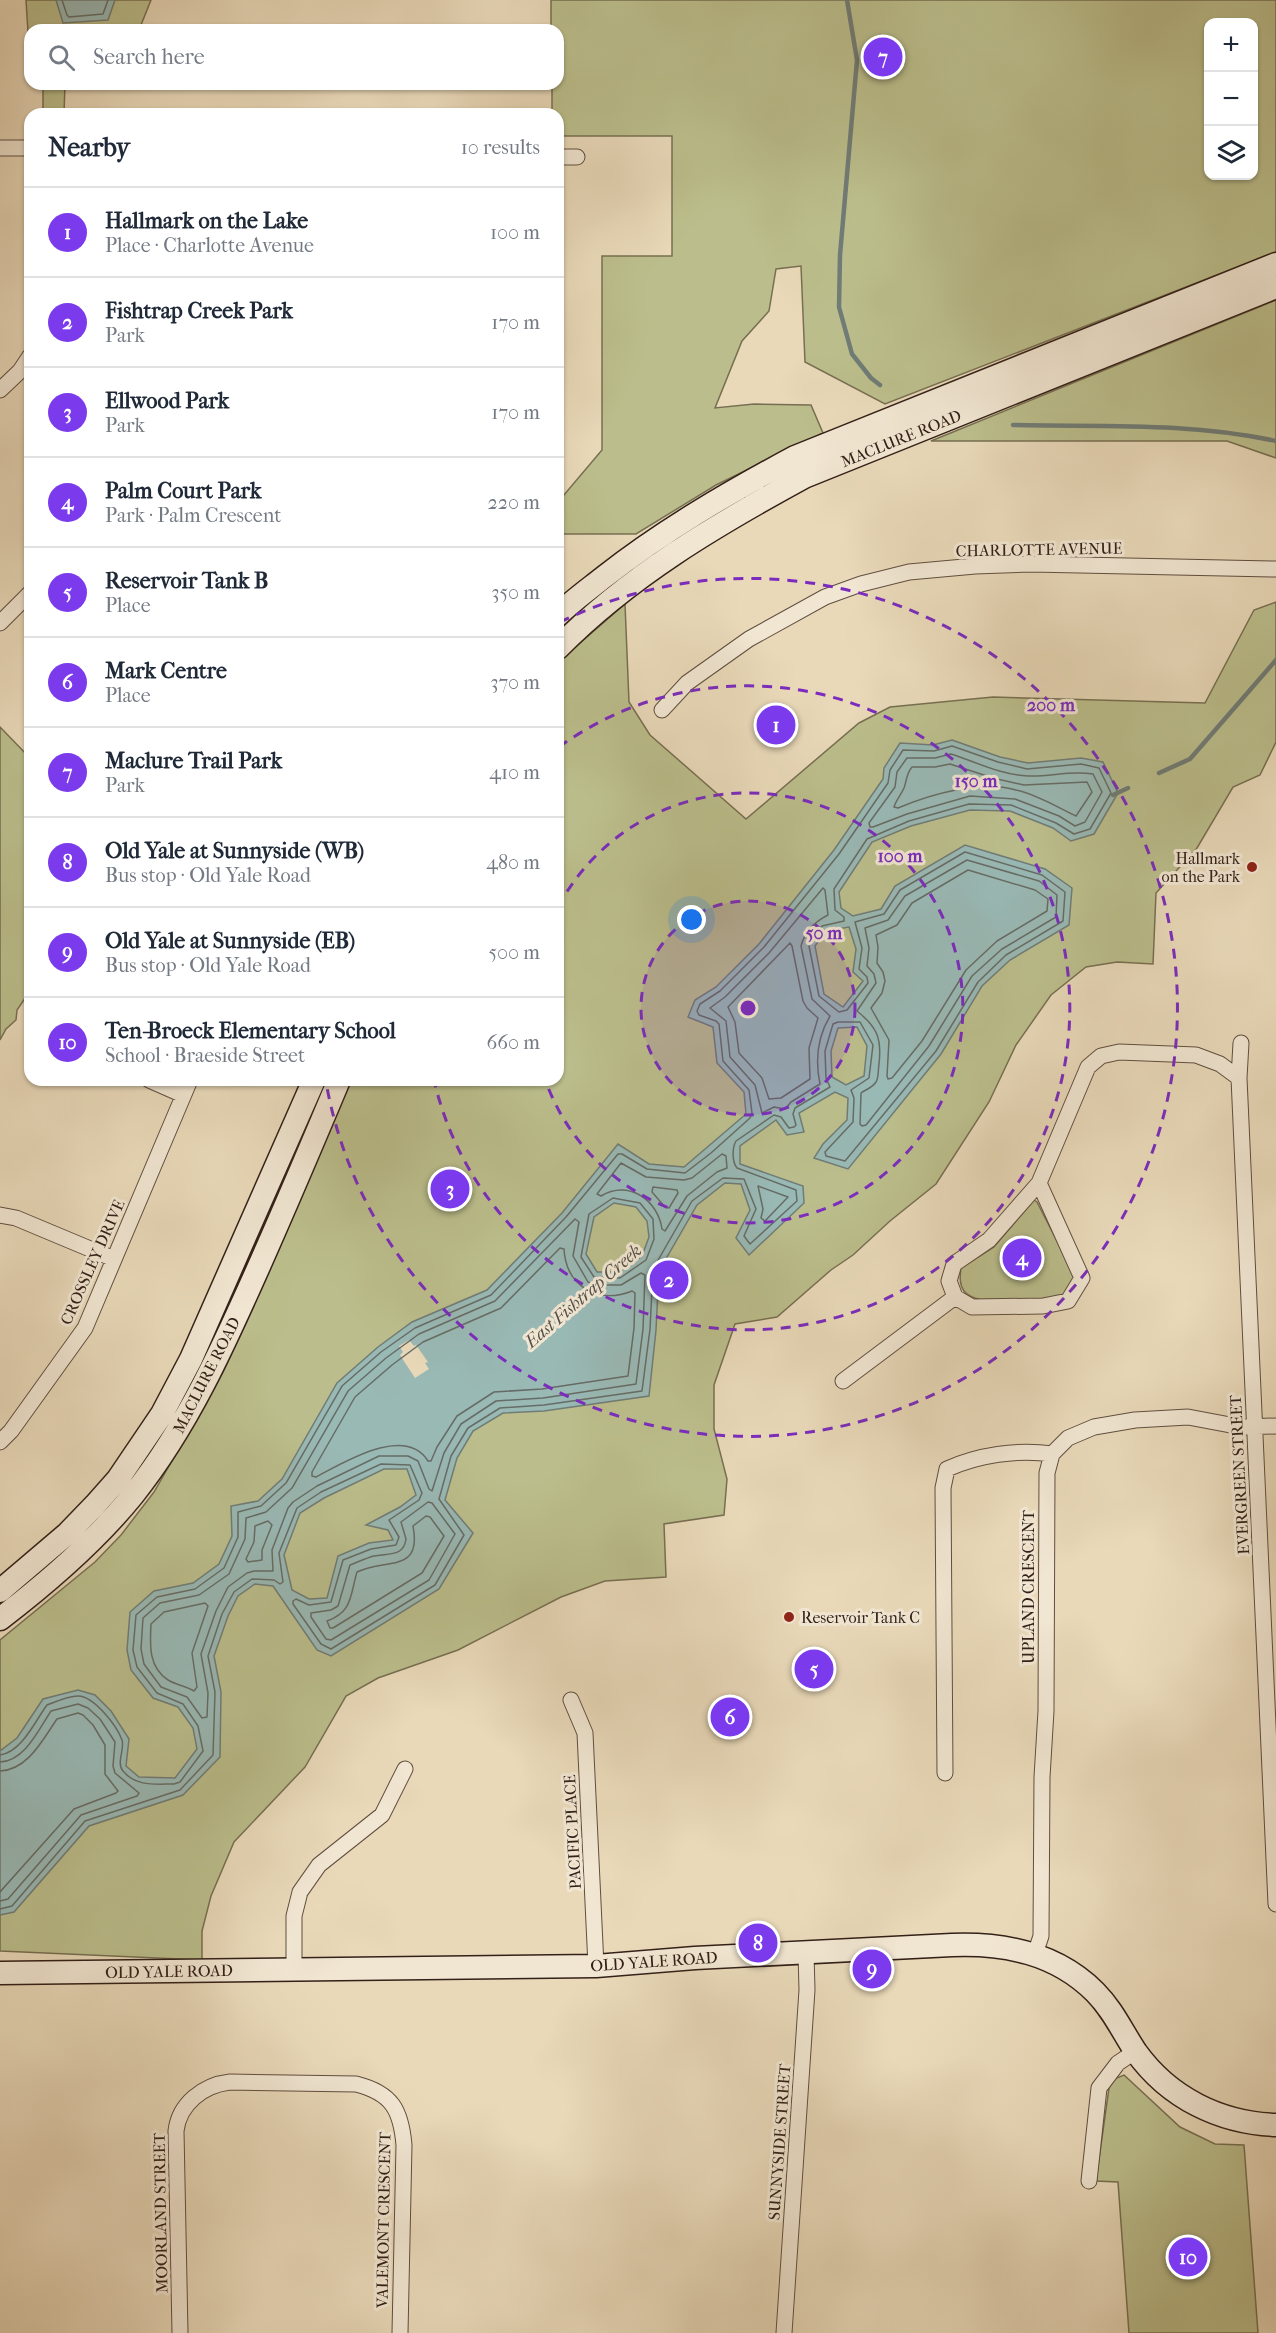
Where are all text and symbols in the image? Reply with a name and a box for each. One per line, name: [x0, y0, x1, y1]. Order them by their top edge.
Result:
map controls: [1204, 18, 1258, 180]
button: +: [1204, 18, 1258, 72]
search box: [24, 24, 564, 90]
pin: 7: [864, 34, 902, 80]
icon: search: [45, 41, 78, 74]
text: Search here: [93, 44, 205, 70]
button: −: [1204, 72, 1258, 126]
button: layers: [1204, 126, 1258, 180]
text: Nearby: [48, 132, 130, 163]
text: 10 results: [461, 136, 540, 159]
text: Hallmark on the Lake: [105, 208, 308, 234]
text: 1: [64, 221, 71, 244]
text: 100 m: [490, 221, 540, 244]
text: Place · Charlotte Avenue: [105, 234, 314, 257]
text: Fishtrap Creek Park: [105, 298, 293, 324]
text: 2: [62, 311, 73, 334]
text: 170 m: [491, 311, 540, 334]
text: Park: [105, 324, 145, 347]
text: Ellwood Park: [105, 388, 229, 414]
text: 3: [63, 401, 72, 424]
text: 170 m: [491, 401, 540, 424]
street label: MACLURE ROAD: [838, 406, 964, 471]
text: Park: [105, 414, 145, 437]
text: Palm Court Park: [105, 478, 261, 504]
text: 4: [62, 491, 73, 514]
text: 220 m: [487, 491, 540, 514]
text: Park · Palm Crescent: [105, 504, 281, 527]
street label: CHARLOTTE AVENUE: [955, 539, 1123, 560]
text: Reservoir Tank B: [105, 568, 268, 594]
text: 5: [63, 581, 72, 604]
text: 350 m: [491, 581, 540, 604]
text: Place: [105, 594, 151, 617]
text: Mark Centre: [105, 658, 227, 684]
text: 6: [62, 671, 73, 694]
text: 370 m: [490, 671, 540, 694]
text: Place: [105, 684, 151, 707]
text: 200 m: [1027, 695, 1076, 716]
pin: 1: [756, 702, 796, 748]
text: Maclure Trail Park: [105, 748, 282, 774]
text: 7: [63, 761, 72, 784]
text: 410 m: [489, 761, 540, 784]
text: 150 m: [955, 771, 998, 792]
text: Park: [105, 774, 145, 797]
text: Old Yale at Sunnyside (WB): [105, 838, 364, 864]
text: 100 m: [877, 846, 924, 867]
place label: Hallmark on the Park: [1162, 849, 1241, 886]
text: 8: [62, 851, 73, 874]
text: 480 m: [486, 851, 540, 874]
marker: Hallmark on the Park: [1245, 860, 1259, 874]
text: Bus stop · Old Yale Road: [105, 864, 311, 887]
your location: [677, 905, 706, 934]
text: 50 m: [806, 923, 843, 944]
text: Old Yale at Sunnyside (EB): [105, 928, 355, 954]
text: 9: [62, 941, 73, 964]
text: 500 m: [488, 941, 540, 964]
text: Bus stop · Old Yale Road: [105, 954, 311, 977]
centre of rings: [738, 998, 758, 1018]
text: Ten-Broeck Elementary School: [105, 1018, 396, 1044]
text: 10: [58, 1031, 77, 1054]
text: 660 m: [486, 1031, 540, 1054]
text: School · Braeside Street: [105, 1044, 305, 1067]
pin: 3: [430, 1166, 470, 1212]
street label: CROSSLEY DRIVE: [56, 1197, 129, 1328]
pin: 4: [1002, 1236, 1042, 1280]
water label: East Fishtrap Creek: [520, 1240, 646, 1353]
pin: 2: [650, 1258, 688, 1302]
street label: MACLURE ROAD: [169, 1314, 244, 1437]
street label: EVERGREEN STREET: [1226, 1394, 1253, 1555]
street label: UPLAND CRESCENT: [1019, 1510, 1038, 1664]
place label: Reservoir Tank C: [801, 1608, 920, 1627]
marker: Reservoir Tank C: [782, 1610, 796, 1624]
pin: 5: [794, 1646, 834, 1692]
pin: 6: [710, 1694, 750, 1740]
street label: PACIFIC PLACE: [560, 1774, 585, 1890]
pin: 8: [738, 1920, 777, 1966]
pin: 9: [852, 1946, 892, 1992]
street label: OLD YALE ROAD: [590, 1948, 718, 1975]
street label: OLD YALE ROAD: [105, 1961, 233, 1982]
street label: SUNNYSIDE STREET: [765, 2063, 794, 2221]
street label: VALEMONT CRESCENT: [372, 2131, 395, 2309]
street label: MOORLAND STREET: [150, 2133, 171, 2293]
pin: 10: [1168, 2234, 1208, 2280]

